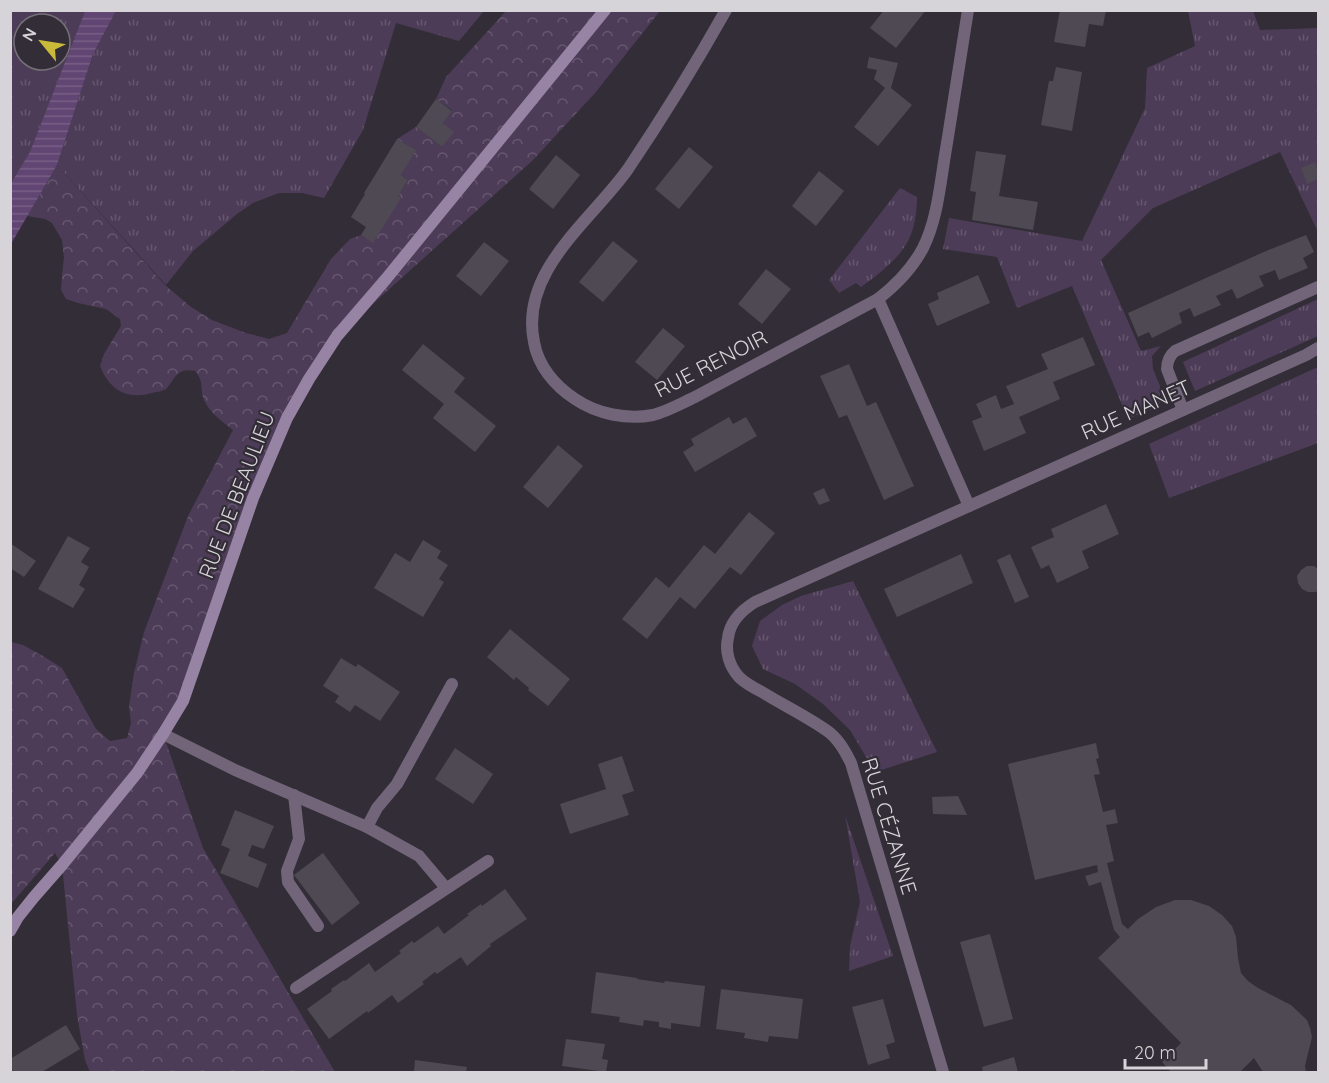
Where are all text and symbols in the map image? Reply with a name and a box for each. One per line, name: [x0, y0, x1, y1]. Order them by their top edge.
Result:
north arrow: [12, 12, 72, 72]
text: N: [17, 24, 41, 45]
street label: RUE RENOIR: [650, 324, 771, 403]
street label: RUE MANET: [1077, 373, 1195, 445]
street label: RUE DE BEAULIEU: [192, 408, 280, 582]
street label: RUE CÉZANNE: [857, 754, 923, 897]
scale bar: [1125, 1032, 1206, 1070]
text: 20 m: [1134, 1041, 1176, 1064]

